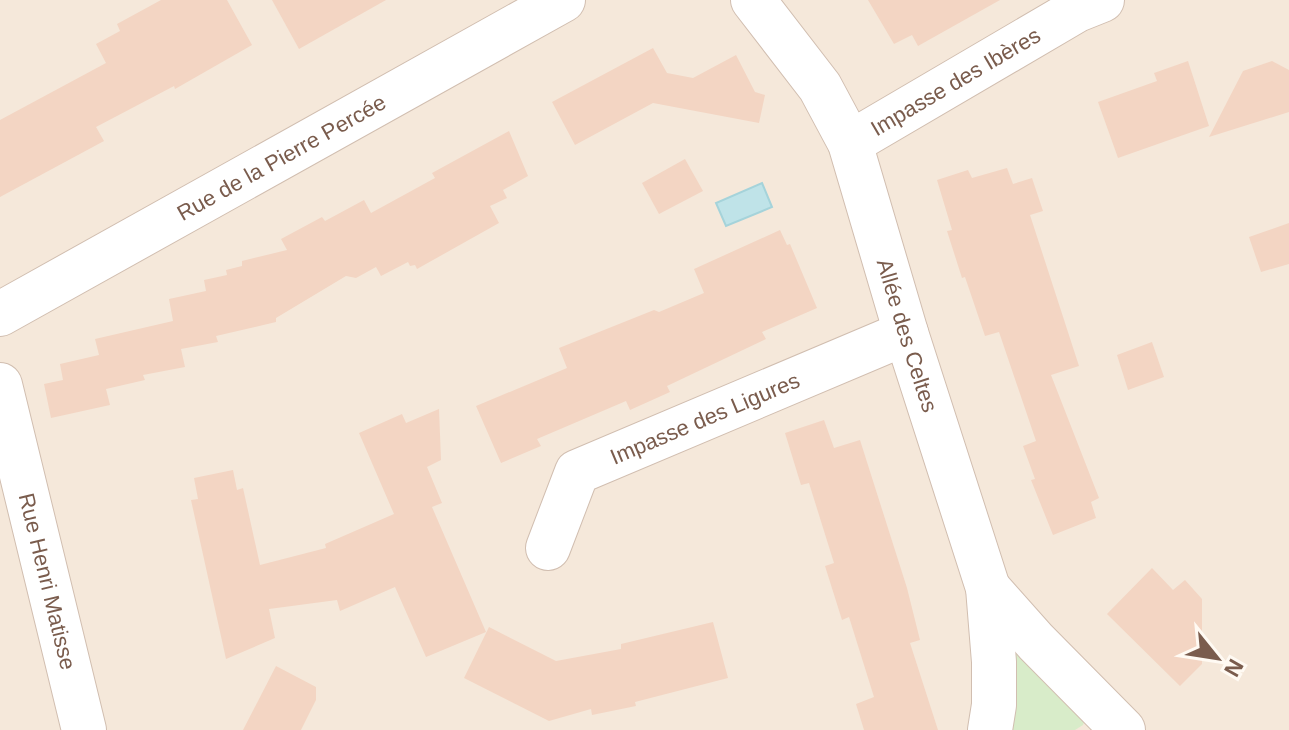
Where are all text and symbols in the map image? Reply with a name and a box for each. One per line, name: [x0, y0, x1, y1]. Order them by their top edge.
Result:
street label: Impasse des Ibères: [866, 22, 1044, 141]
street label: Rue de la Pierre Percée: [172, 89, 390, 225]
street label: Allée des Celtes: [872, 256, 943, 415]
street label: Impasse des Ligures: [606, 367, 803, 469]
street label: Rue Henri Matisse: [14, 490, 81, 672]
north arrow: [1177, 618, 1257, 698]
text: N: [1219, 655, 1249, 681]

